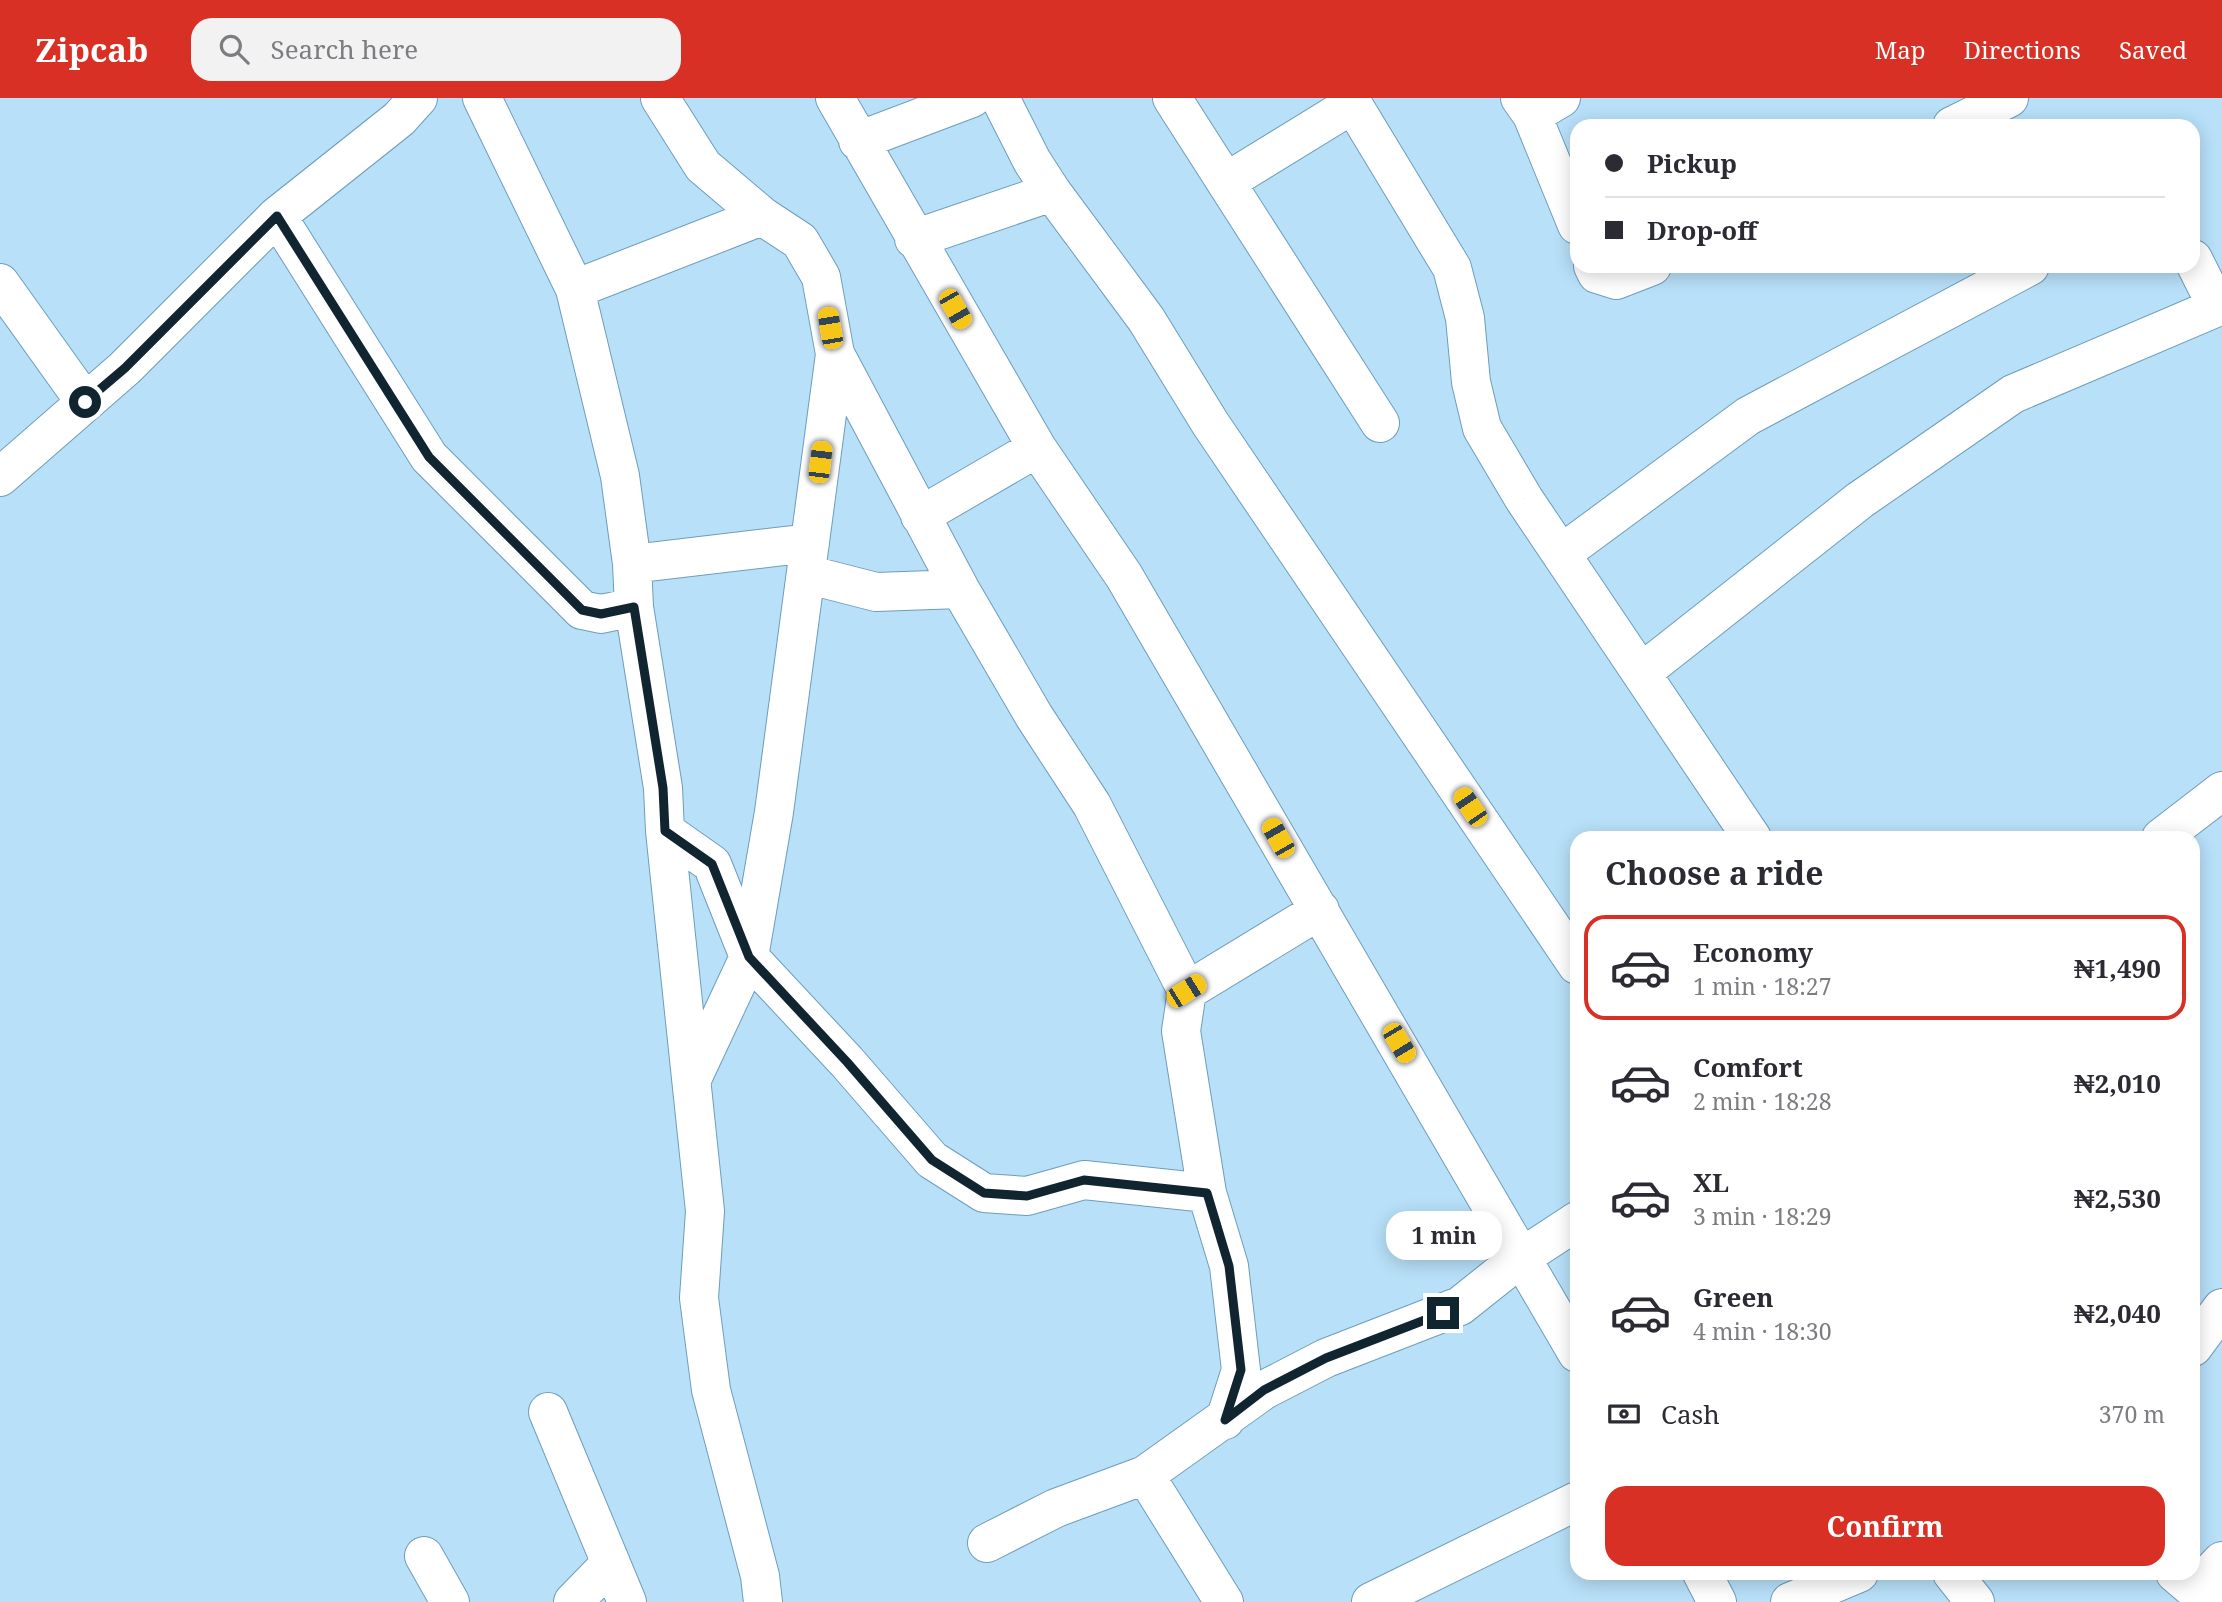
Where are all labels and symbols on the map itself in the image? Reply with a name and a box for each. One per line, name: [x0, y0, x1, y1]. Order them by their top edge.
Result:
car: [936, 286, 975, 332]
car: [817, 305, 844, 351]
route start: [69, 386, 101, 418]
car: [808, 440, 833, 484]
car: [1450, 784, 1491, 830]
car: [1259, 815, 1298, 861]
car: [1163, 971, 1210, 1011]
car: [1380, 1020, 1419, 1066]
callout: 1 min: [1385, 1212, 1501, 1260]
route end: [1427, 1297, 1459, 1329]

